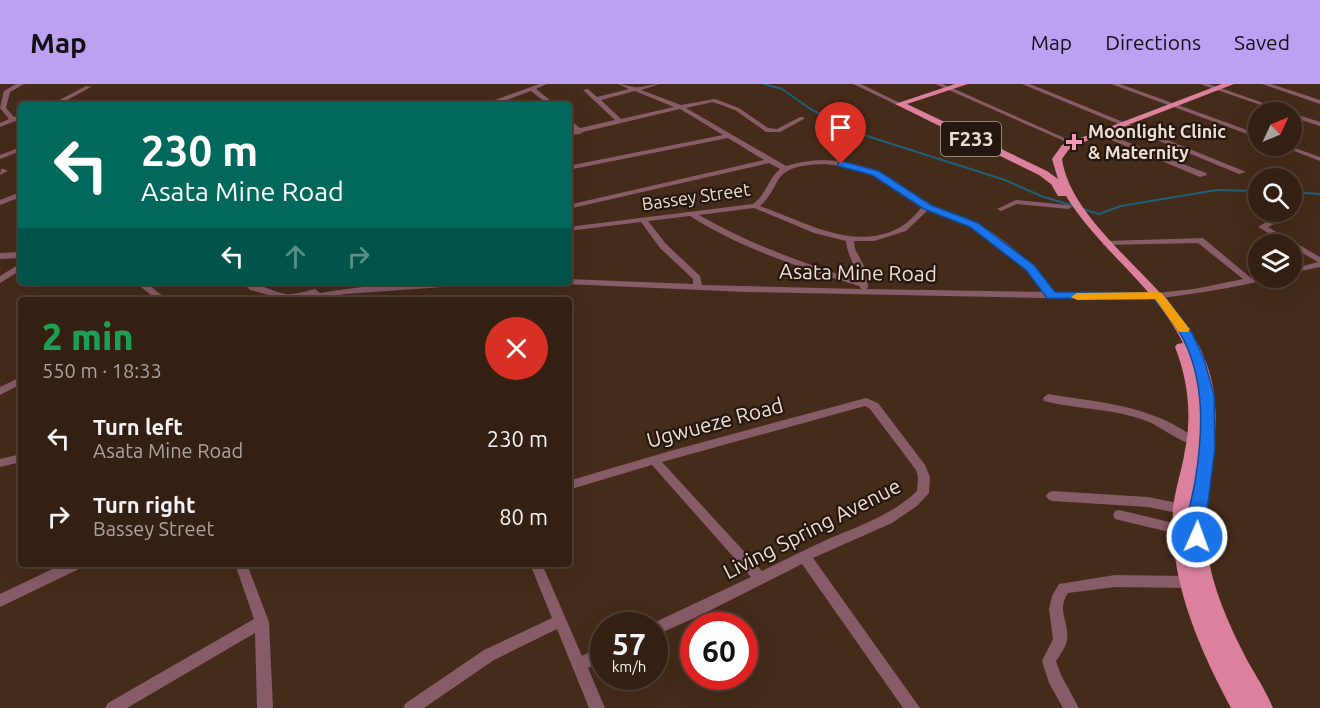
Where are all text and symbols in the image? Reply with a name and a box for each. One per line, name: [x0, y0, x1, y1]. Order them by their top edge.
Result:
text: Map: [30, 27, 87, 58]
text: Map: [1031, 30, 1072, 54]
text: Directions: [1105, 30, 1201, 54]
text: Saved: [1234, 30, 1290, 54]
pin: [815, 102, 866, 164]
north arrow: [1248, 102, 1302, 156]
map controls: [1248, 102, 1302, 288]
icon: arrive: [824, 111, 857, 144]
place label: Moonlight Clinic & Maternity: [1088, 121, 1226, 162]
road number: F233: [941, 122, 1001, 156]
icon: left: [42, 126, 120, 204]
text: 230 m: [141, 127, 258, 174]
marker: Moonlight Clinic & Maternity: [1065, 133, 1083, 151]
button: search: [1248, 168, 1302, 222]
text: Asata Mine Road: [141, 176, 344, 206]
street label: Bassey Street: [640, 179, 751, 214]
button: layers: [1248, 234, 1302, 288]
icon: left: [216, 240, 249, 273]
icon: ahead: [279, 240, 312, 273]
icon: right: [342, 240, 375, 273]
street label: Asata Mine Road: [779, 259, 937, 285]
text: 2 min: [42, 316, 134, 357]
button: close: [485, 317, 548, 380]
text: 550 m · 18:33: [42, 359, 162, 382]
street label: Ugwueze Road: [644, 392, 786, 452]
text: Turn left: [93, 414, 183, 439]
icon: left: [42, 422, 75, 455]
text: 230 m: [487, 426, 548, 451]
text: Asata Mine Road: [93, 439, 243, 462]
street label: Living Spring Avenue: [719, 473, 904, 583]
text: Turn right: [93, 492, 195, 517]
icon: right: [42, 500, 75, 533]
text: 80 m: [499, 504, 548, 529]
position arrow: [1165, 505, 1229, 569]
text: Bassey Street: [93, 517, 214, 540]
speed limit sign: 60: [680, 612, 758, 690]
text: 57: [612, 627, 646, 661]
text: km/h: [612, 658, 646, 675]

